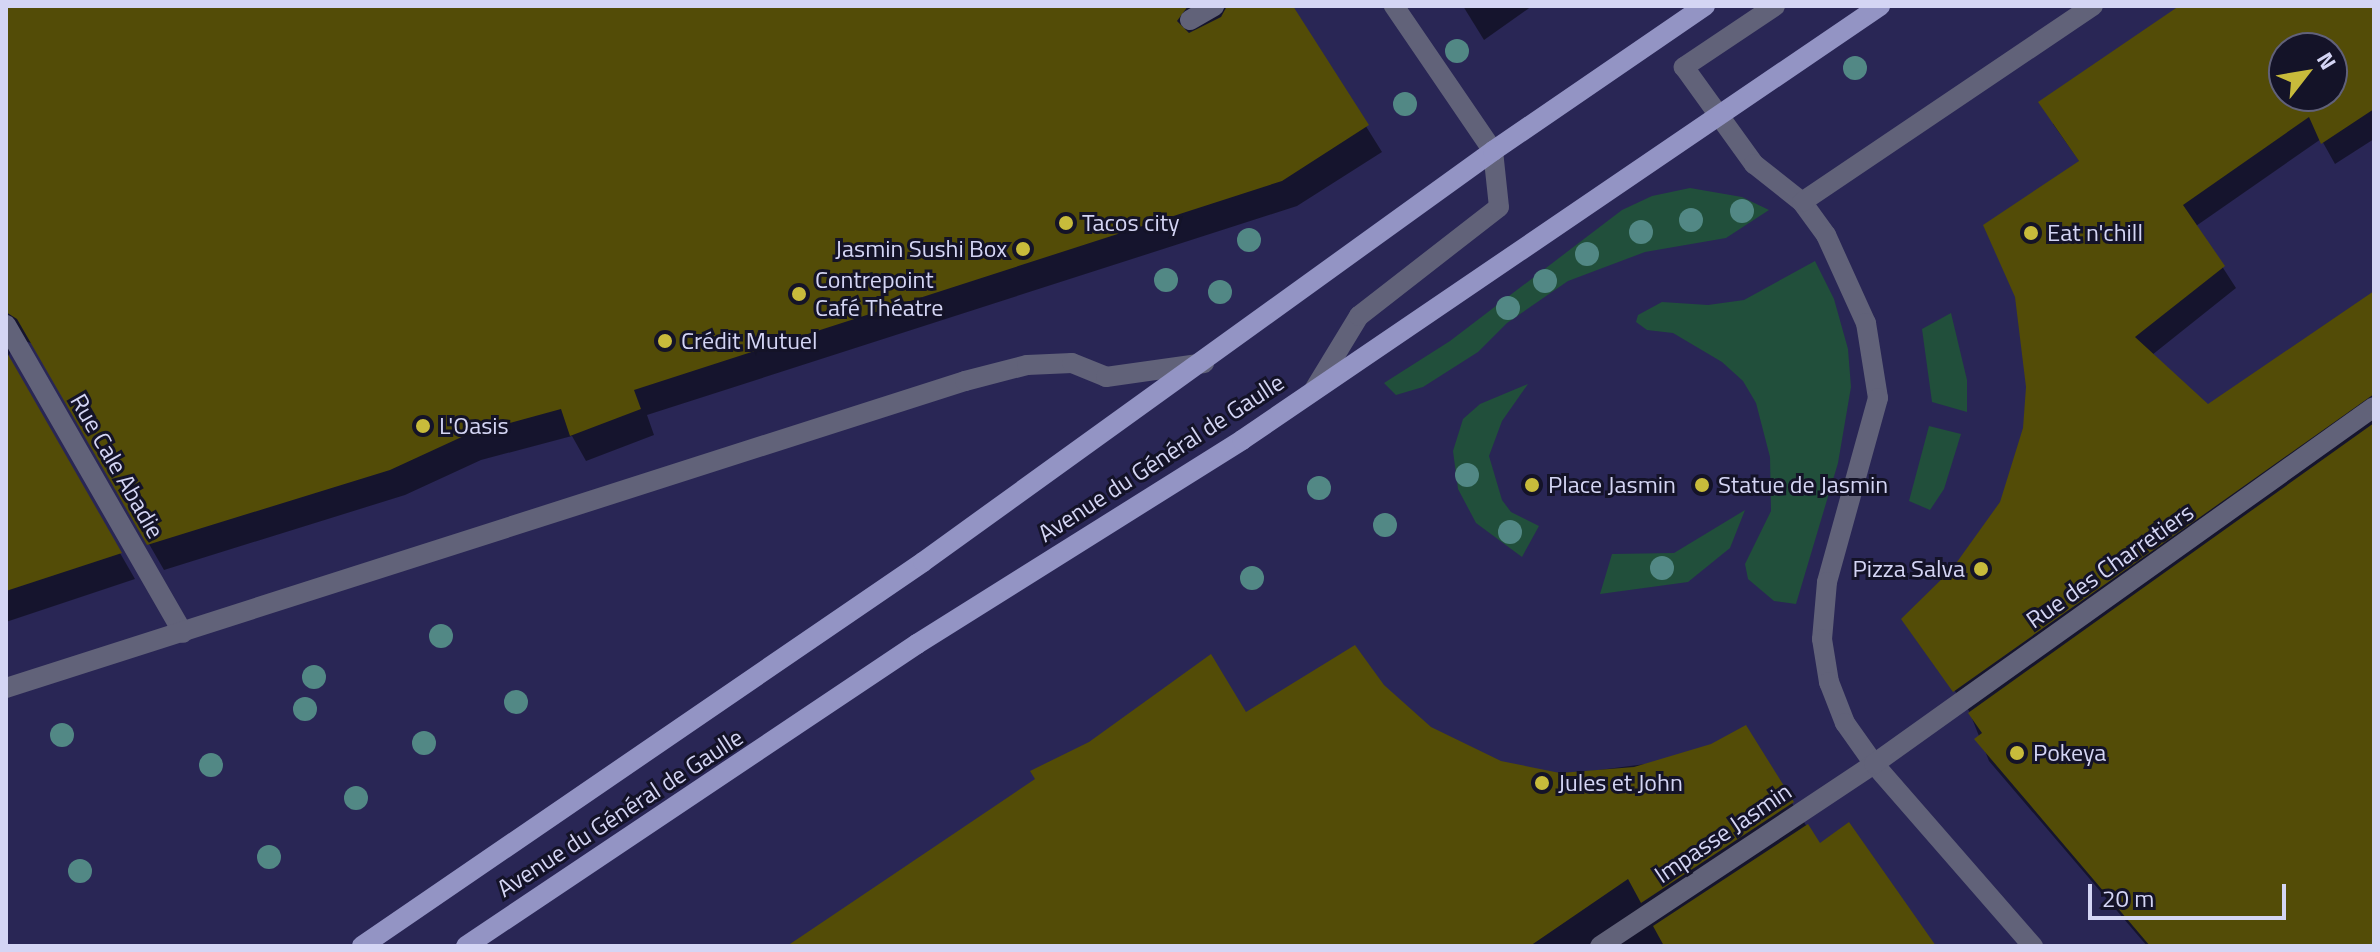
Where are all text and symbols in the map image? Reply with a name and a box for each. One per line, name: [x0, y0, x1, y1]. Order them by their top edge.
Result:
north arrow: [2268, 32, 2348, 112]
text: N: [2308, 45, 2345, 76]
place label: Tacos city: [1082, 209, 1180, 237]
marker: Tacos city: [1057, 214, 1075, 232]
place label: Eat n'chill: [2047, 219, 2143, 247]
marker: Eat n'chill: [2022, 224, 2040, 242]
place label: Jasmin Sushi Box: [835, 235, 1007, 263]
marker: Jasmin Sushi Box: [1014, 240, 1032, 258]
place label: Contrepoint Café Théatre: [815, 266, 943, 322]
marker: Contrepoint Café Théatre: [790, 285, 808, 303]
place label: Crédit Mutuel: [681, 327, 818, 355]
marker: Crédit Mutuel: [656, 332, 674, 350]
street label: Avenue du Général de Gaulle: [1033, 368, 1289, 548]
street label: Rue Cale Abadie: [64, 389, 170, 543]
place label: L'Oasis: [439, 412, 509, 440]
marker: L'Oasis: [414, 417, 432, 435]
place label: Place Jasmin: [1548, 471, 1676, 499]
place label: Statue de Jasmin: [1718, 471, 1888, 499]
marker: Place Jasmin: [1523, 476, 1541, 494]
marker: Statue de Jasmin: [1693, 476, 1711, 494]
street label: Rue des Charretiers: [2021, 497, 2199, 635]
place label: Pizza Salva: [1852, 555, 1965, 583]
marker: Pizza Salva: [1972, 560, 1990, 578]
street label: Avenue du Général de Gaulle: [492, 723, 748, 903]
place label: Pokeya: [2033, 739, 2106, 767]
marker: Pokeya: [2008, 744, 2026, 762]
place label: Jules et John: [1558, 769, 1683, 797]
marker: Jules et John: [1533, 774, 1551, 792]
street label: Impasse Jasmin: [1649, 777, 1797, 889]
scale bar: [2092, 868, 2290, 918]
text: 20 m: [2102, 880, 2154, 916]

